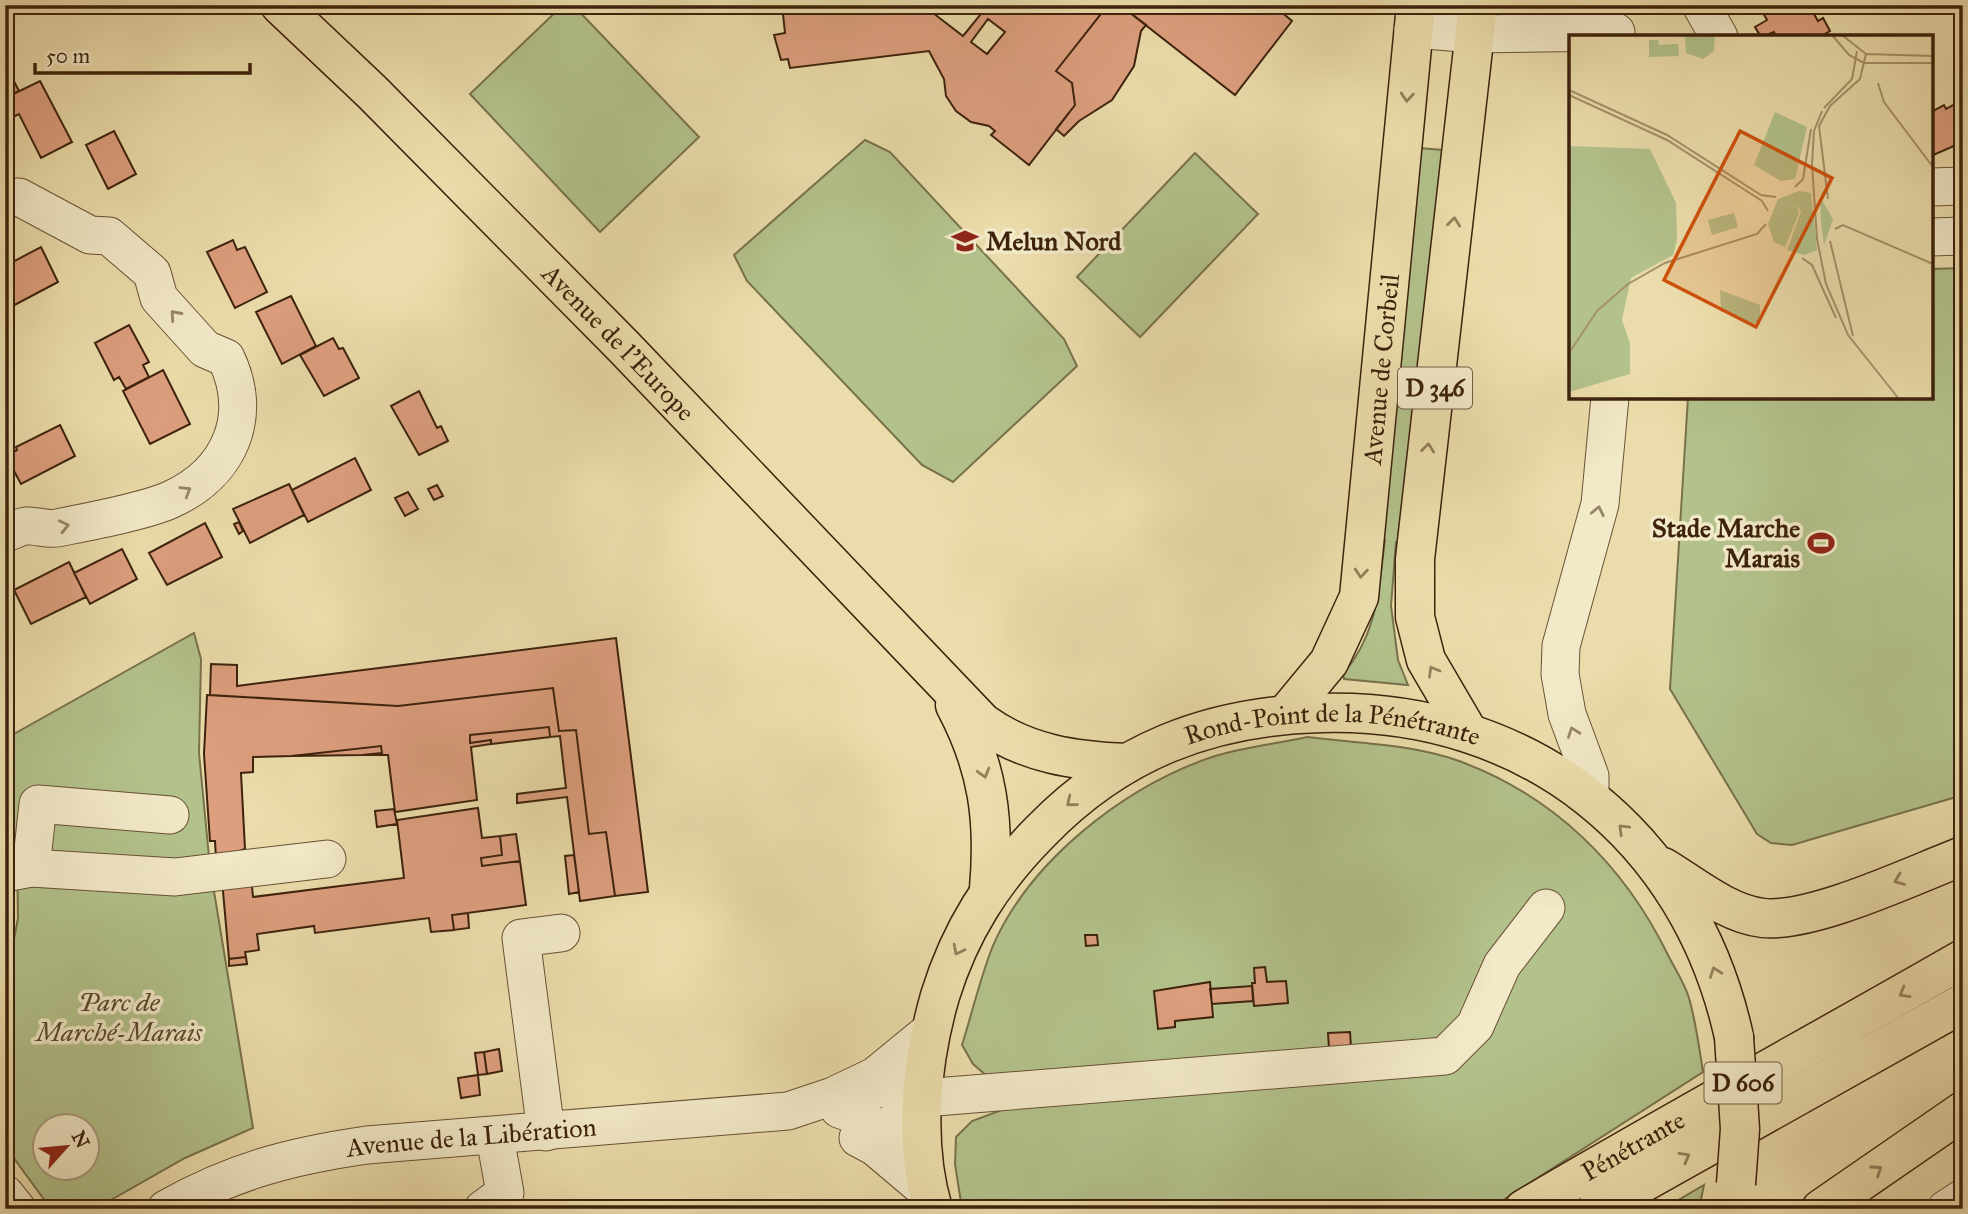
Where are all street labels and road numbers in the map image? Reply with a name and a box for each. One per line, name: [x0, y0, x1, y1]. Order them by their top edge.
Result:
street label: Avenue de l'Europe: [534, 257, 702, 428]
street label: Avenue de Corbeil: [1356, 272, 1406, 467]
road number: D 346: [1398, 368, 1472, 408]
street label: Rond-Point de la Pénétrante: [1180, 697, 1485, 752]
road number: D 606: [1704, 1063, 1782, 1104]
street label: Pénétrante: [1576, 1103, 1690, 1188]
street label: Avenue de la Libération: [343, 1111, 598, 1164]

